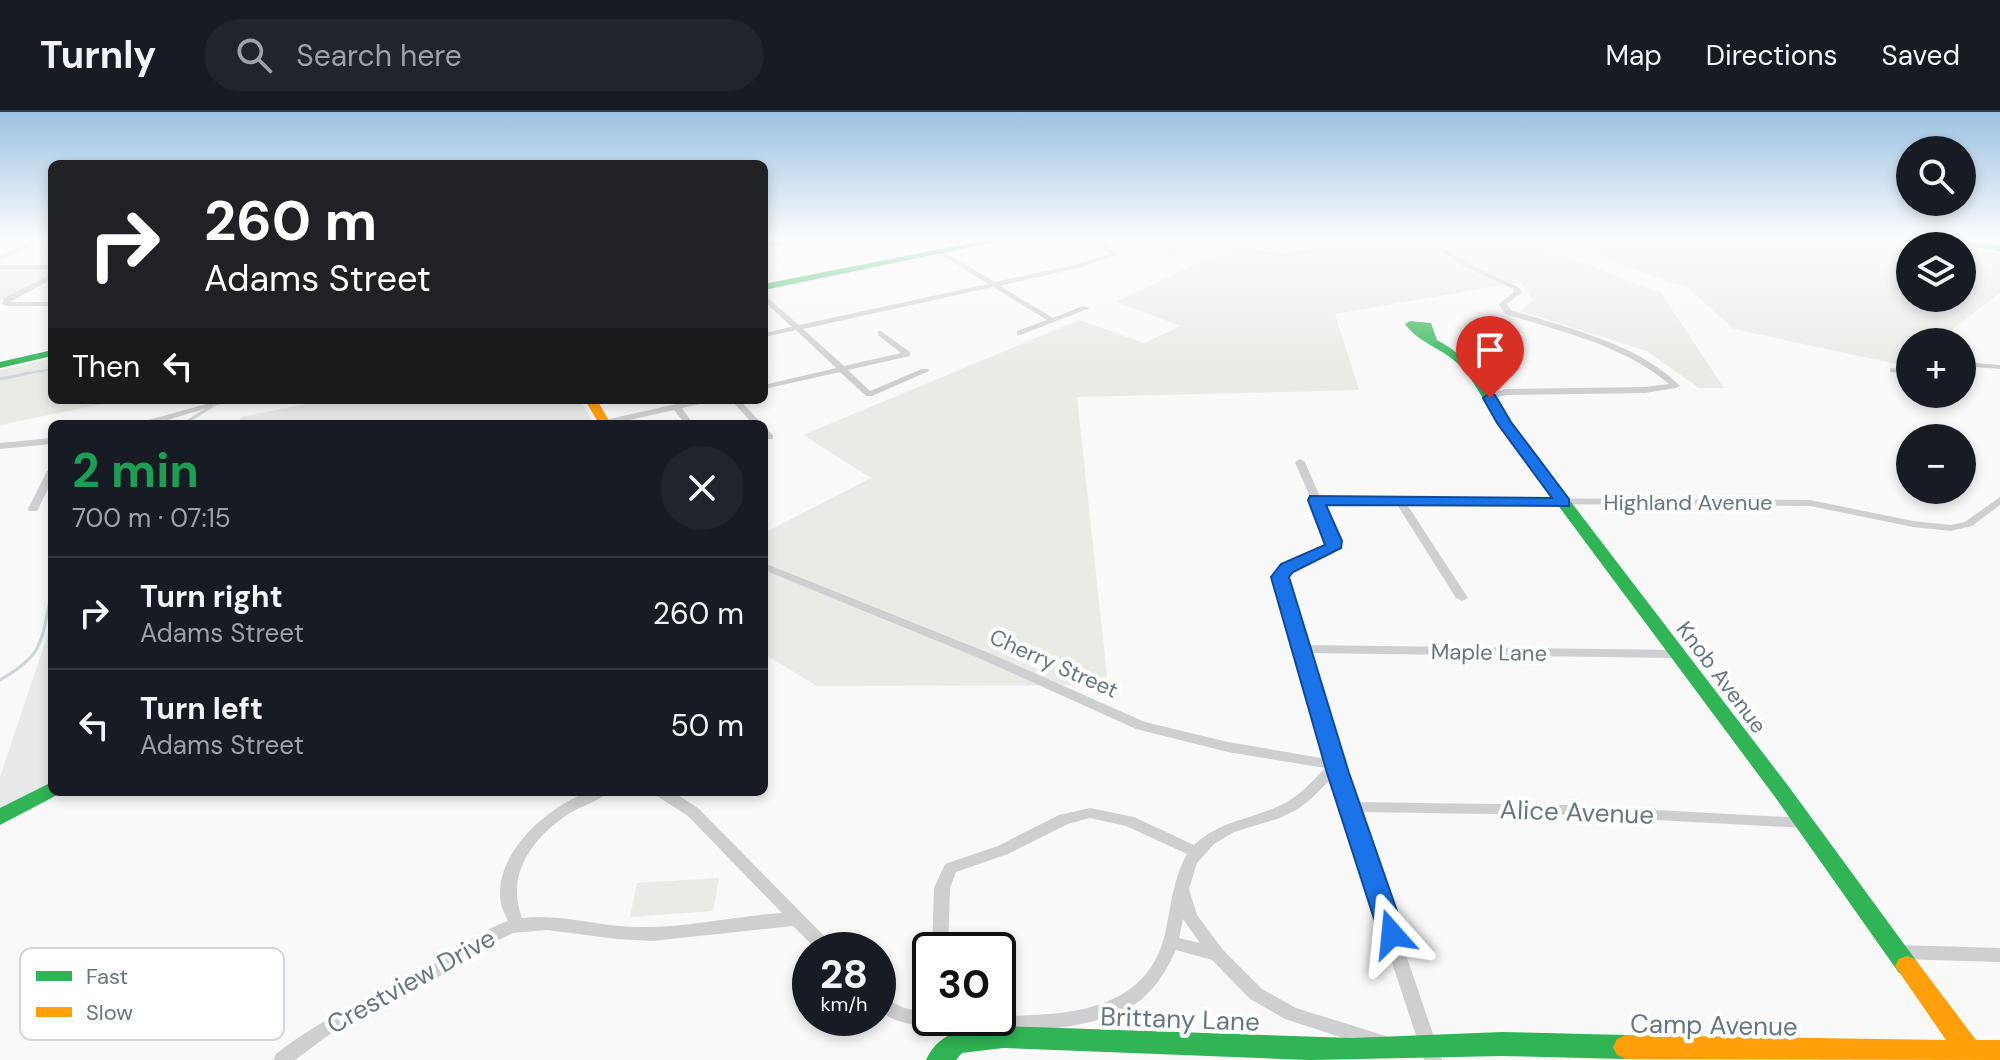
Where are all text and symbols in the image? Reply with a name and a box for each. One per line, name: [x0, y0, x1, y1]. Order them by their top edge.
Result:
search box: [204, 19, 764, 91]
text: Turnly: [40, 30, 156, 80]
icon: search: [232, 33, 276, 77]
text: Search here: [296, 36, 462, 75]
text: Map: [1605, 37, 1662, 74]
text: Directions: [1706, 37, 1838, 74]
text: Saved: [1882, 37, 1960, 74]
map controls: [1896, 136, 1976, 504]
button: search: [1896, 136, 1976, 216]
text: 260 m: [204, 184, 377, 257]
icon: right: [72, 192, 176, 296]
button: layers: [1896, 232, 1976, 312]
text: Adams Street: [204, 255, 431, 302]
pin: [1456, 316, 1524, 398]
icon: arrive: [1468, 328, 1512, 372]
button: +: [1896, 328, 1976, 408]
icon: left: [156, 344, 200, 388]
text: Then: [72, 347, 140, 386]
button: −: [1896, 424, 1976, 504]
text: 2 min: [72, 439, 199, 502]
button: close: [660, 446, 744, 530]
street label: Highland Avenue: [1603, 488, 1773, 517]
text: 700 m · 07:15: [72, 501, 231, 535]
text: Turn right: [140, 577, 283, 616]
icon: right: [72, 591, 116, 635]
text: 260 m: [653, 594, 744, 633]
text: Adams Street: [140, 616, 304, 650]
street label: Knob Avenue: [1670, 616, 1773, 739]
street label: Cherry Street: [985, 622, 1123, 705]
street label: Maple Lane: [1431, 637, 1547, 668]
text: Turn left: [140, 689, 263, 728]
icon: left: [72, 703, 116, 747]
text: 50 m: [670, 706, 744, 745]
text: Adams Street: [140, 728, 304, 762]
street label: Alice Avenue: [1499, 792, 1655, 832]
position arrow: [1350, 892, 1434, 976]
street label: Crestview Drive: [321, 921, 501, 1041]
speed limit sign: 30: [912, 932, 1016, 1036]
legend: [20, 948, 284, 1040]
text: 28: [820, 948, 868, 1000]
text: Fast: [86, 962, 128, 991]
text: km/h: [820, 991, 868, 1017]
text: Slow: [86, 998, 133, 1027]
street label: Brittany Lane: [1100, 999, 1260, 1039]
street label: Camp Avenue: [1630, 1007, 1798, 1043]

